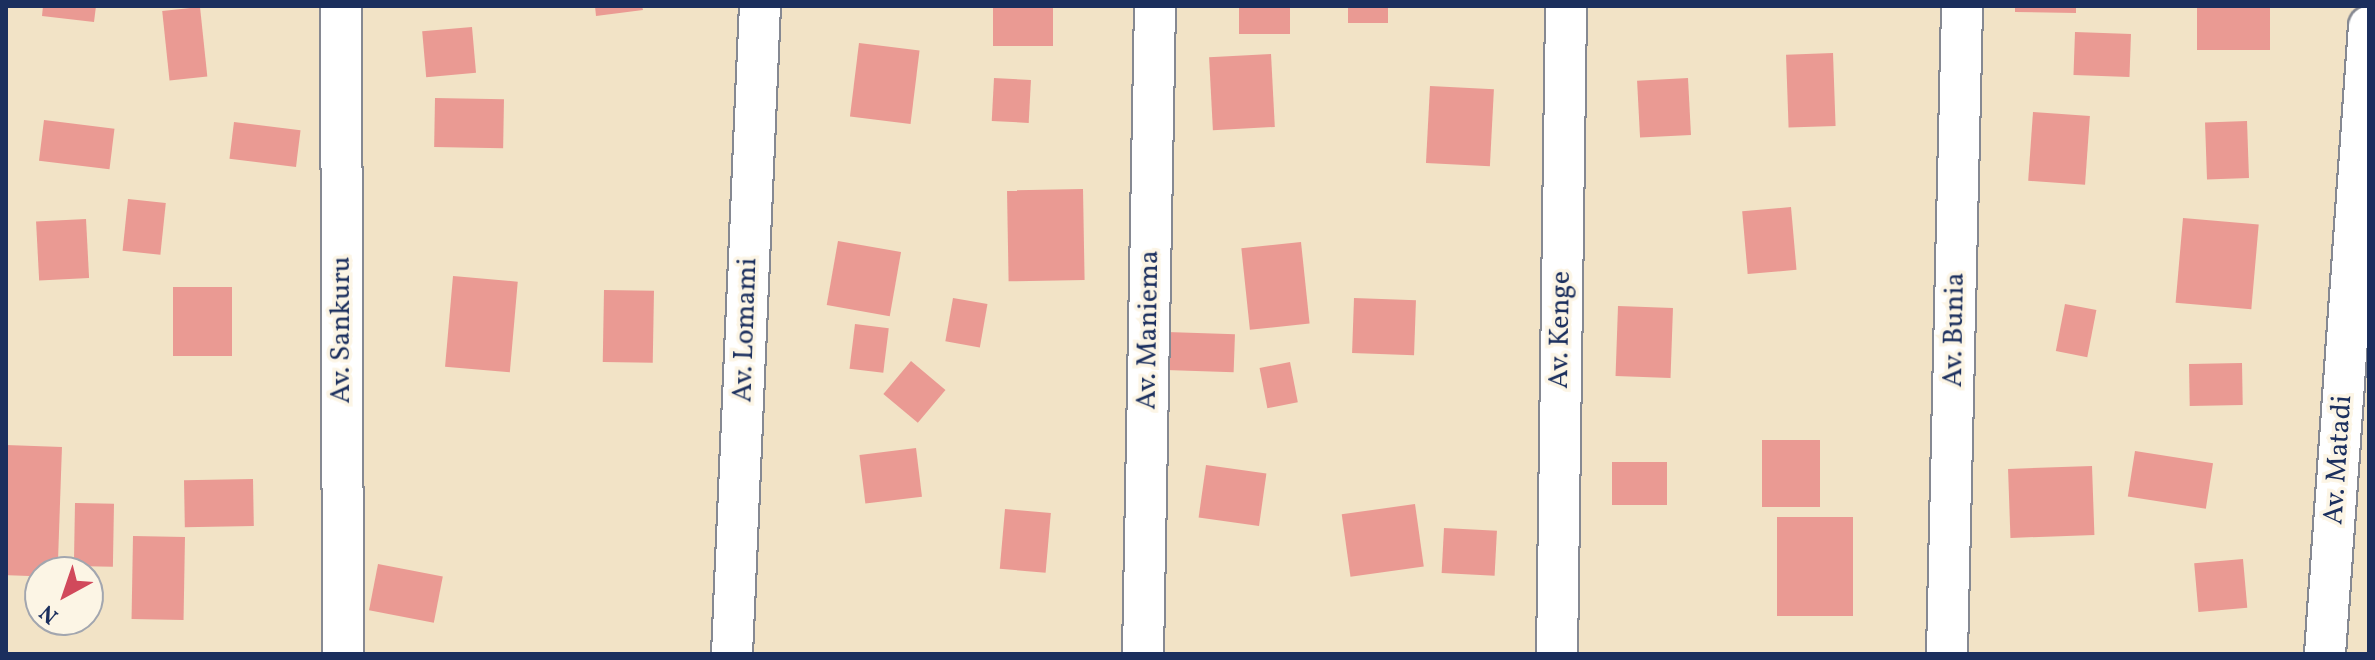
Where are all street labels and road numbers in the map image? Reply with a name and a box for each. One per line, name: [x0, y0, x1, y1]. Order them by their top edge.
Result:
street label: Av. Maniema: [1131, 250, 1167, 410]
street label: Av. Sankuru: [325, 256, 359, 404]
street label: Av. Lomami: [727, 257, 765, 403]
street label: Av. Kenge: [1543, 271, 1579, 389]
street label: Av. Bunia: [1937, 272, 1973, 388]
street label: Av. Matadi: [2318, 394, 2360, 526]

